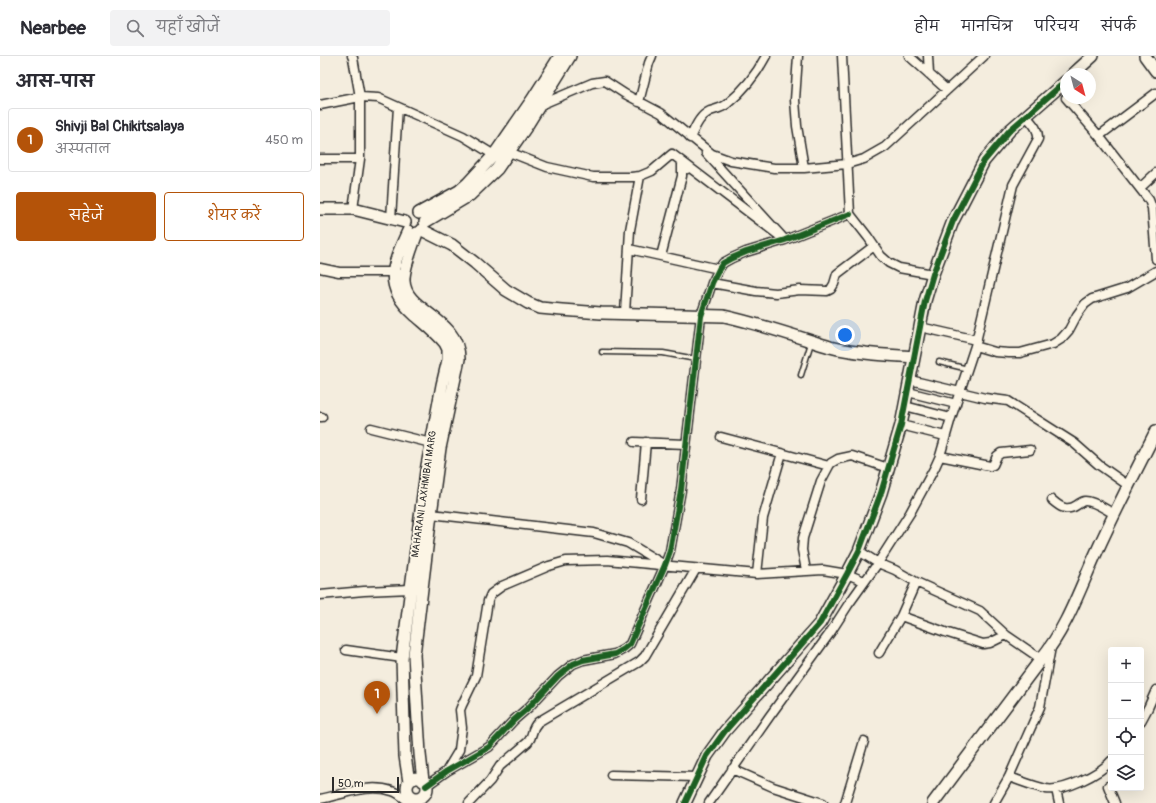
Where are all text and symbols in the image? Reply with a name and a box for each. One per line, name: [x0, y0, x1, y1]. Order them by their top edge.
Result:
search box: [110, 10, 390, 46]
text: Nearbee: [20, 16, 86, 40]
icon: search: [124, 17, 146, 39]
text: यहाँ खोजें: [156, 18, 220, 37]
text: होम: [915, 18, 939, 35]
text: मानचित्र: [961, 18, 1013, 35]
text: परिचय: [1035, 18, 1079, 35]
text: संपर्क: [1101, 18, 1136, 35]
north arrow: [1060, 68, 1096, 104]
text: आस-पास: [16, 71, 94, 92]
text: Shivji Bal Chikitsalaya: [55, 117, 184, 136]
text: 1: [27, 132, 33, 148]
text: 450 m: [265, 132, 303, 148]
text: अस्पताल: [55, 141, 110, 157]
button: सहेजें: [16, 192, 156, 241]
button: शेयर करें: [164, 192, 304, 241]
your location: [835, 325, 855, 345]
street label: MAHARANI LAXHMIBAI MARG: [409, 429, 439, 558]
map controls: [1108, 647, 1144, 791]
button: +: [1108, 647, 1144, 683]
pin: 1: [364, 681, 390, 714]
button: −: [1108, 683, 1144, 719]
button: locate: [1108, 719, 1144, 755]
button: layers: [1108, 755, 1144, 791]
scale bar: [332, 775, 399, 794]
text: 50 m: [338, 777, 364, 790]

